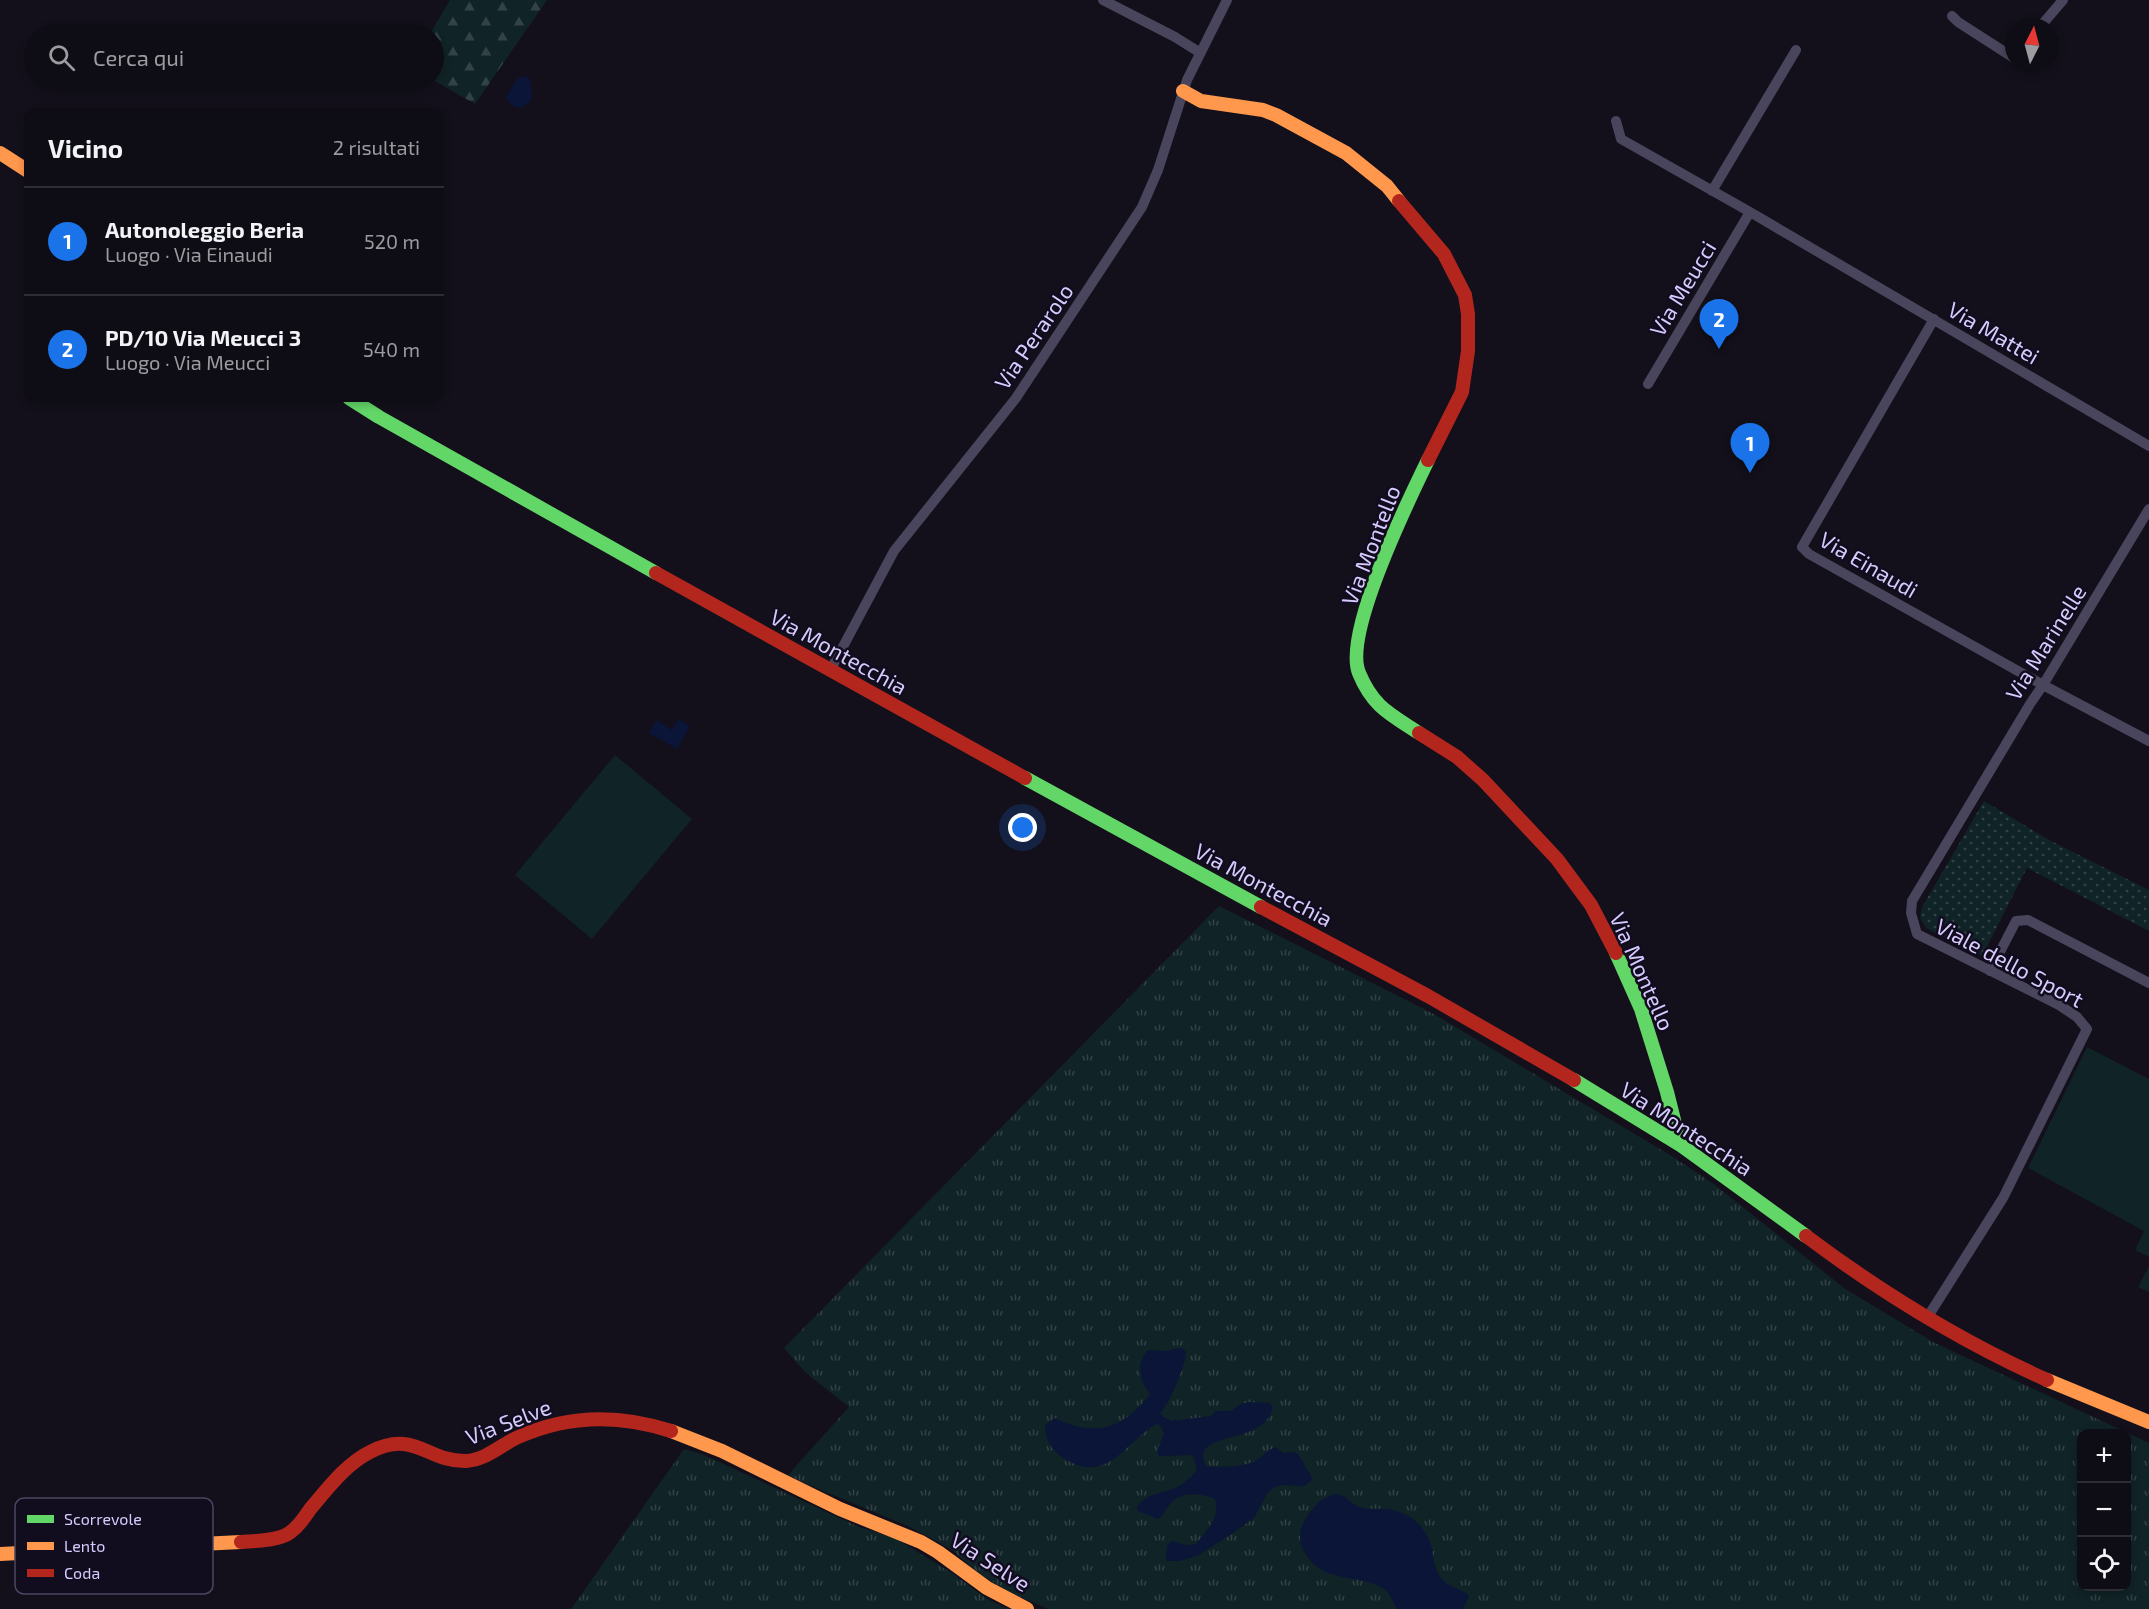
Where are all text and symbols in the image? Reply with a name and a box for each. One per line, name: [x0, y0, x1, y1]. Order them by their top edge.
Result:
north arrow: [2005, 18, 2059, 72]
search box: [24, 24, 444, 90]
icon: search: [45, 41, 78, 74]
text: Cerca qui: [93, 44, 184, 70]
text: Vicino: [48, 132, 123, 163]
text: 2 risultati: [333, 135, 420, 159]
text: Autonoleggio Beria: [105, 216, 304, 242]
text: 1: [63, 229, 72, 253]
text: 520 m: [364, 229, 420, 253]
street label: Via Meucci: [1643, 236, 1721, 340]
text: Luogo · Via Einaudi: [105, 242, 273, 266]
street label: Via Perarolo: [988, 278, 1078, 394]
street label: Via Mattei: [1944, 295, 2044, 369]
pin: 2: [1700, 300, 1738, 349]
text: PD/10 Via Meucci 3: [105, 324, 301, 350]
text: 2: [62, 337, 73, 361]
text: 540 m: [363, 337, 420, 361]
text: Luogo · Via Meucci: [105, 350, 270, 374]
pin: 1: [1730, 424, 1770, 473]
street label: Via Montello: [1335, 481, 1405, 609]
street label: Via Einaudi: [1815, 525, 1923, 603]
street label: Via Marinelle: [1999, 580, 2091, 704]
street label: Via Montecchia: [766, 603, 912, 699]
your location: [1008, 813, 1037, 842]
street label: Via Montecchia: [1191, 837, 1337, 931]
street label: Via Montello: [1605, 908, 1681, 1034]
street label: Viale dello Sport: [1932, 912, 2088, 1012]
street label: Via Montecchia: [1616, 1076, 1758, 1180]
street label: Via Selve: [462, 1393, 554, 1449]
map controls: [2077, 1429, 2131, 1591]
button: +: [2077, 1429, 2131, 1483]
button: −: [2077, 1483, 2131, 1537]
legend: [15, 1498, 213, 1594]
text: Scorrevole: [64, 1509, 142, 1528]
street label: Via Selve: [946, 1526, 1036, 1596]
text: Lento: [64, 1536, 105, 1555]
button: locate: [2077, 1537, 2131, 1591]
text: Coda: [64, 1563, 100, 1582]

